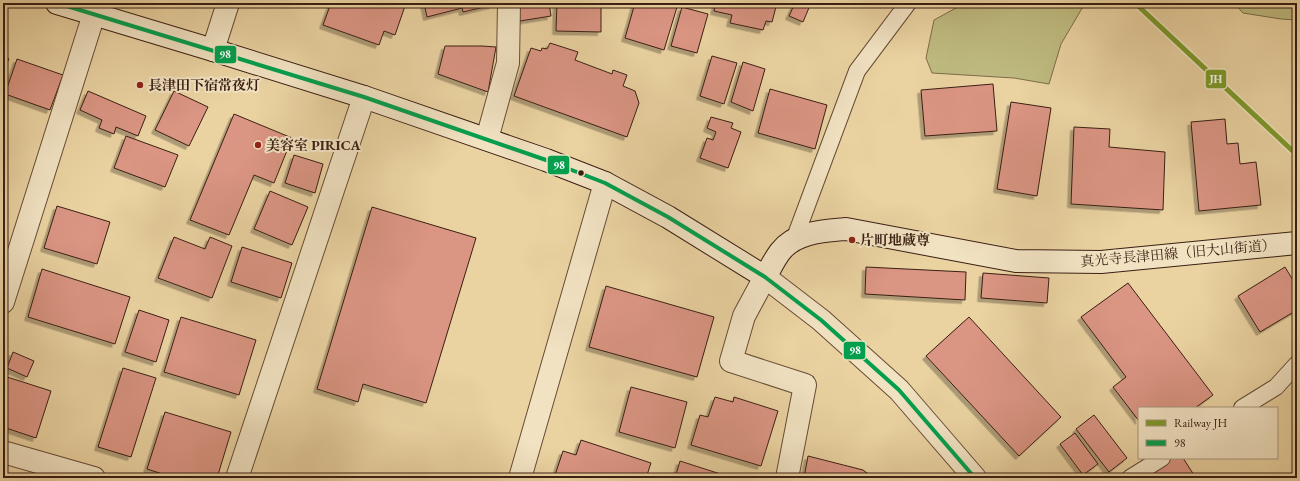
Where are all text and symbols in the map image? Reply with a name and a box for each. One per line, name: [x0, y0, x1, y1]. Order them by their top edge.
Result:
line badge: 98: [214, 45, 237, 64]
text: 98: [219, 47, 231, 61]
line badge: JH: [1205, 69, 1227, 89]
text: JH: [1209, 72, 1223, 86]
place label: 長津田下宿常夜灯: [148, 76, 260, 94]
marker: 長津田下宿常夜灯: [135, 80, 145, 90]
place label: 美容室 PIRICA: [266, 136, 361, 154]
marker: 美容室 PIRICA: [253, 140, 263, 150]
line badge: 98: [547, 155, 570, 175]
text: 98: [553, 158, 565, 172]
unlabelled marker: [576, 168, 586, 178]
place label: 片町地蔵尊: [860, 231, 930, 249]
marker: 片町地蔵尊: [847, 235, 857, 245]
street label: 真光寺長津田線（旧大山街道）: [1080, 235, 1276, 271]
line badge: 98: [843, 341, 866, 360]
text: 98: [849, 343, 861, 357]
legend: [1138, 407, 1278, 459]
text: Railway JH: [1174, 415, 1228, 431]
text: 98: [1174, 435, 1186, 451]

